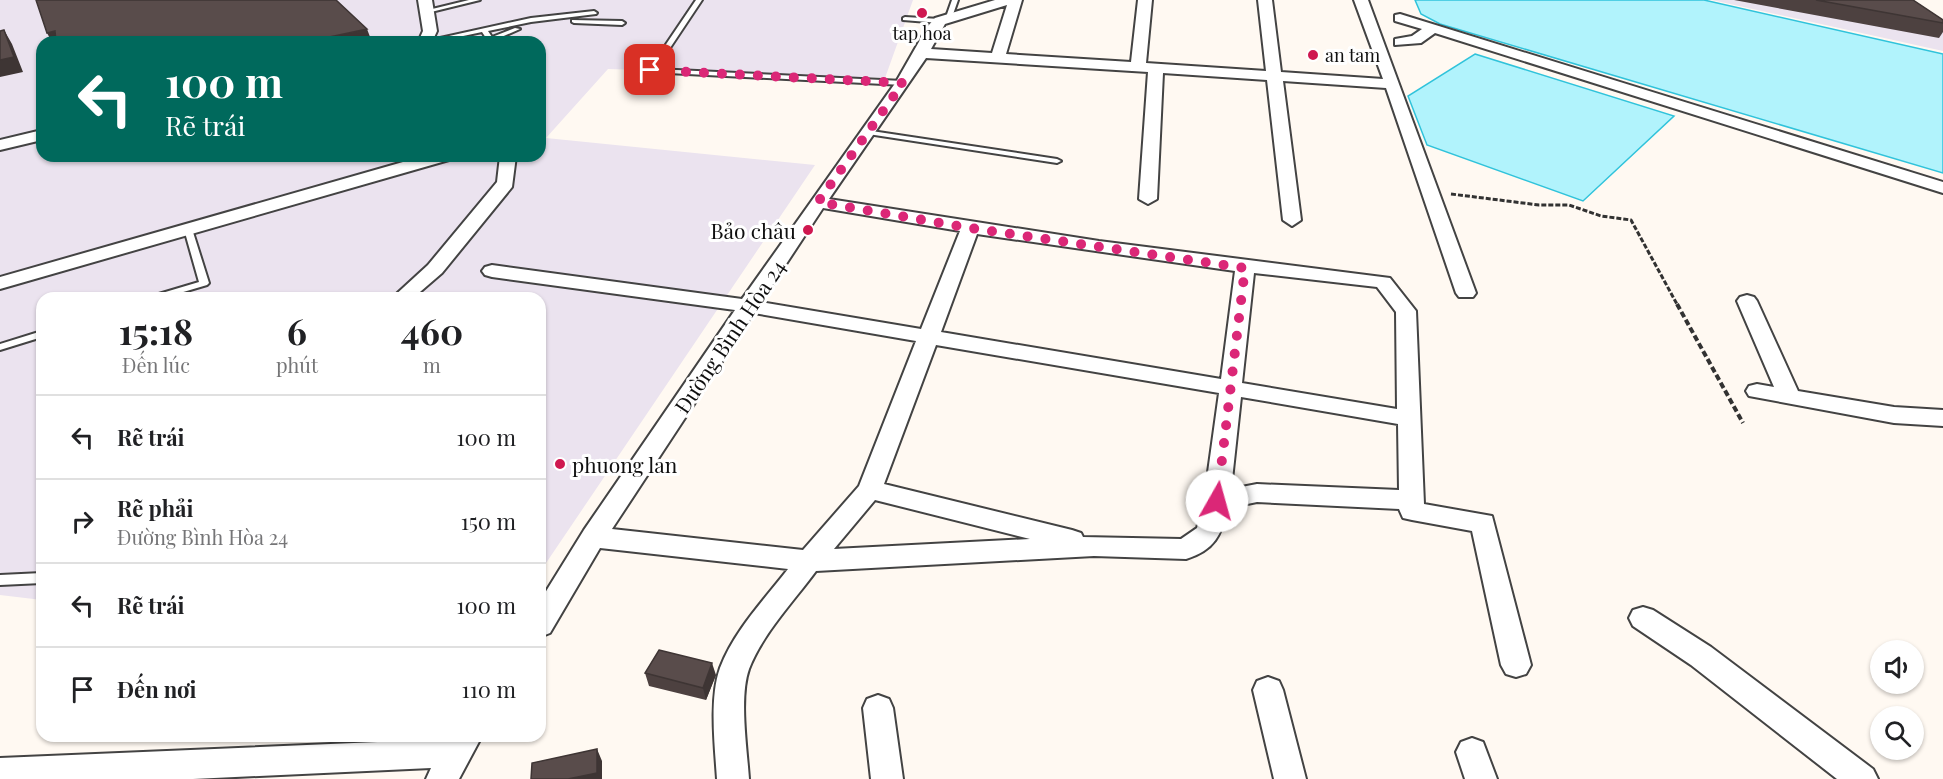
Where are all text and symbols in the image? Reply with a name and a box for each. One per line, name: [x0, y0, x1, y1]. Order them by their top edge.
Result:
marker: tap hoa: [915, 6, 929, 20]
place label: tap hoa: [892, 21, 952, 45]
place label: an tam: [1325, 43, 1380, 67]
pin: [624, 44, 675, 95]
marker: an tam: [1306, 48, 1320, 62]
text: 100 m: [165, 53, 283, 109]
icon: arrive: [633, 53, 666, 86]
icon: left: [66, 60, 144, 138]
text: Rẽ trái: [165, 107, 245, 143]
place label: Bảo châu: [711, 216, 796, 244]
marker: Bảo châu: [801, 223, 815, 237]
street label: Đường Bình Hòa 24: [667, 254, 791, 418]
text: 15:18: [119, 306, 193, 354]
text: 6: [287, 306, 307, 354]
text: 460: [401, 306, 463, 354]
text: Đến lúc: [122, 351, 190, 378]
text: phút: [276, 351, 318, 378]
text: m: [423, 351, 441, 378]
icon: left: [66, 421, 99, 454]
text: Rẽ trái: [117, 422, 185, 452]
text: 100 m: [456, 422, 516, 452]
place label: phuong lan: [572, 450, 678, 478]
marker: phuong lan: [553, 457, 567, 471]
position arrow: [1185, 469, 1249, 533]
text: Rẽ phải: [117, 493, 193, 523]
icon: right: [66, 505, 99, 538]
text: 150 m: [461, 506, 516, 536]
text: Đường Bình Hòa 24: [117, 523, 288, 550]
icon: left: [66, 589, 99, 622]
text: Rẽ trái: [117, 590, 185, 620]
text: 100 m: [456, 590, 516, 620]
map controls: [1870, 640, 1924, 760]
button: sound: [1870, 640, 1924, 694]
icon: arrive: [66, 673, 99, 706]
text: Đến nơi: [117, 674, 196, 704]
text: 110 m: [462, 674, 516, 704]
button: search: [1870, 706, 1924, 760]

